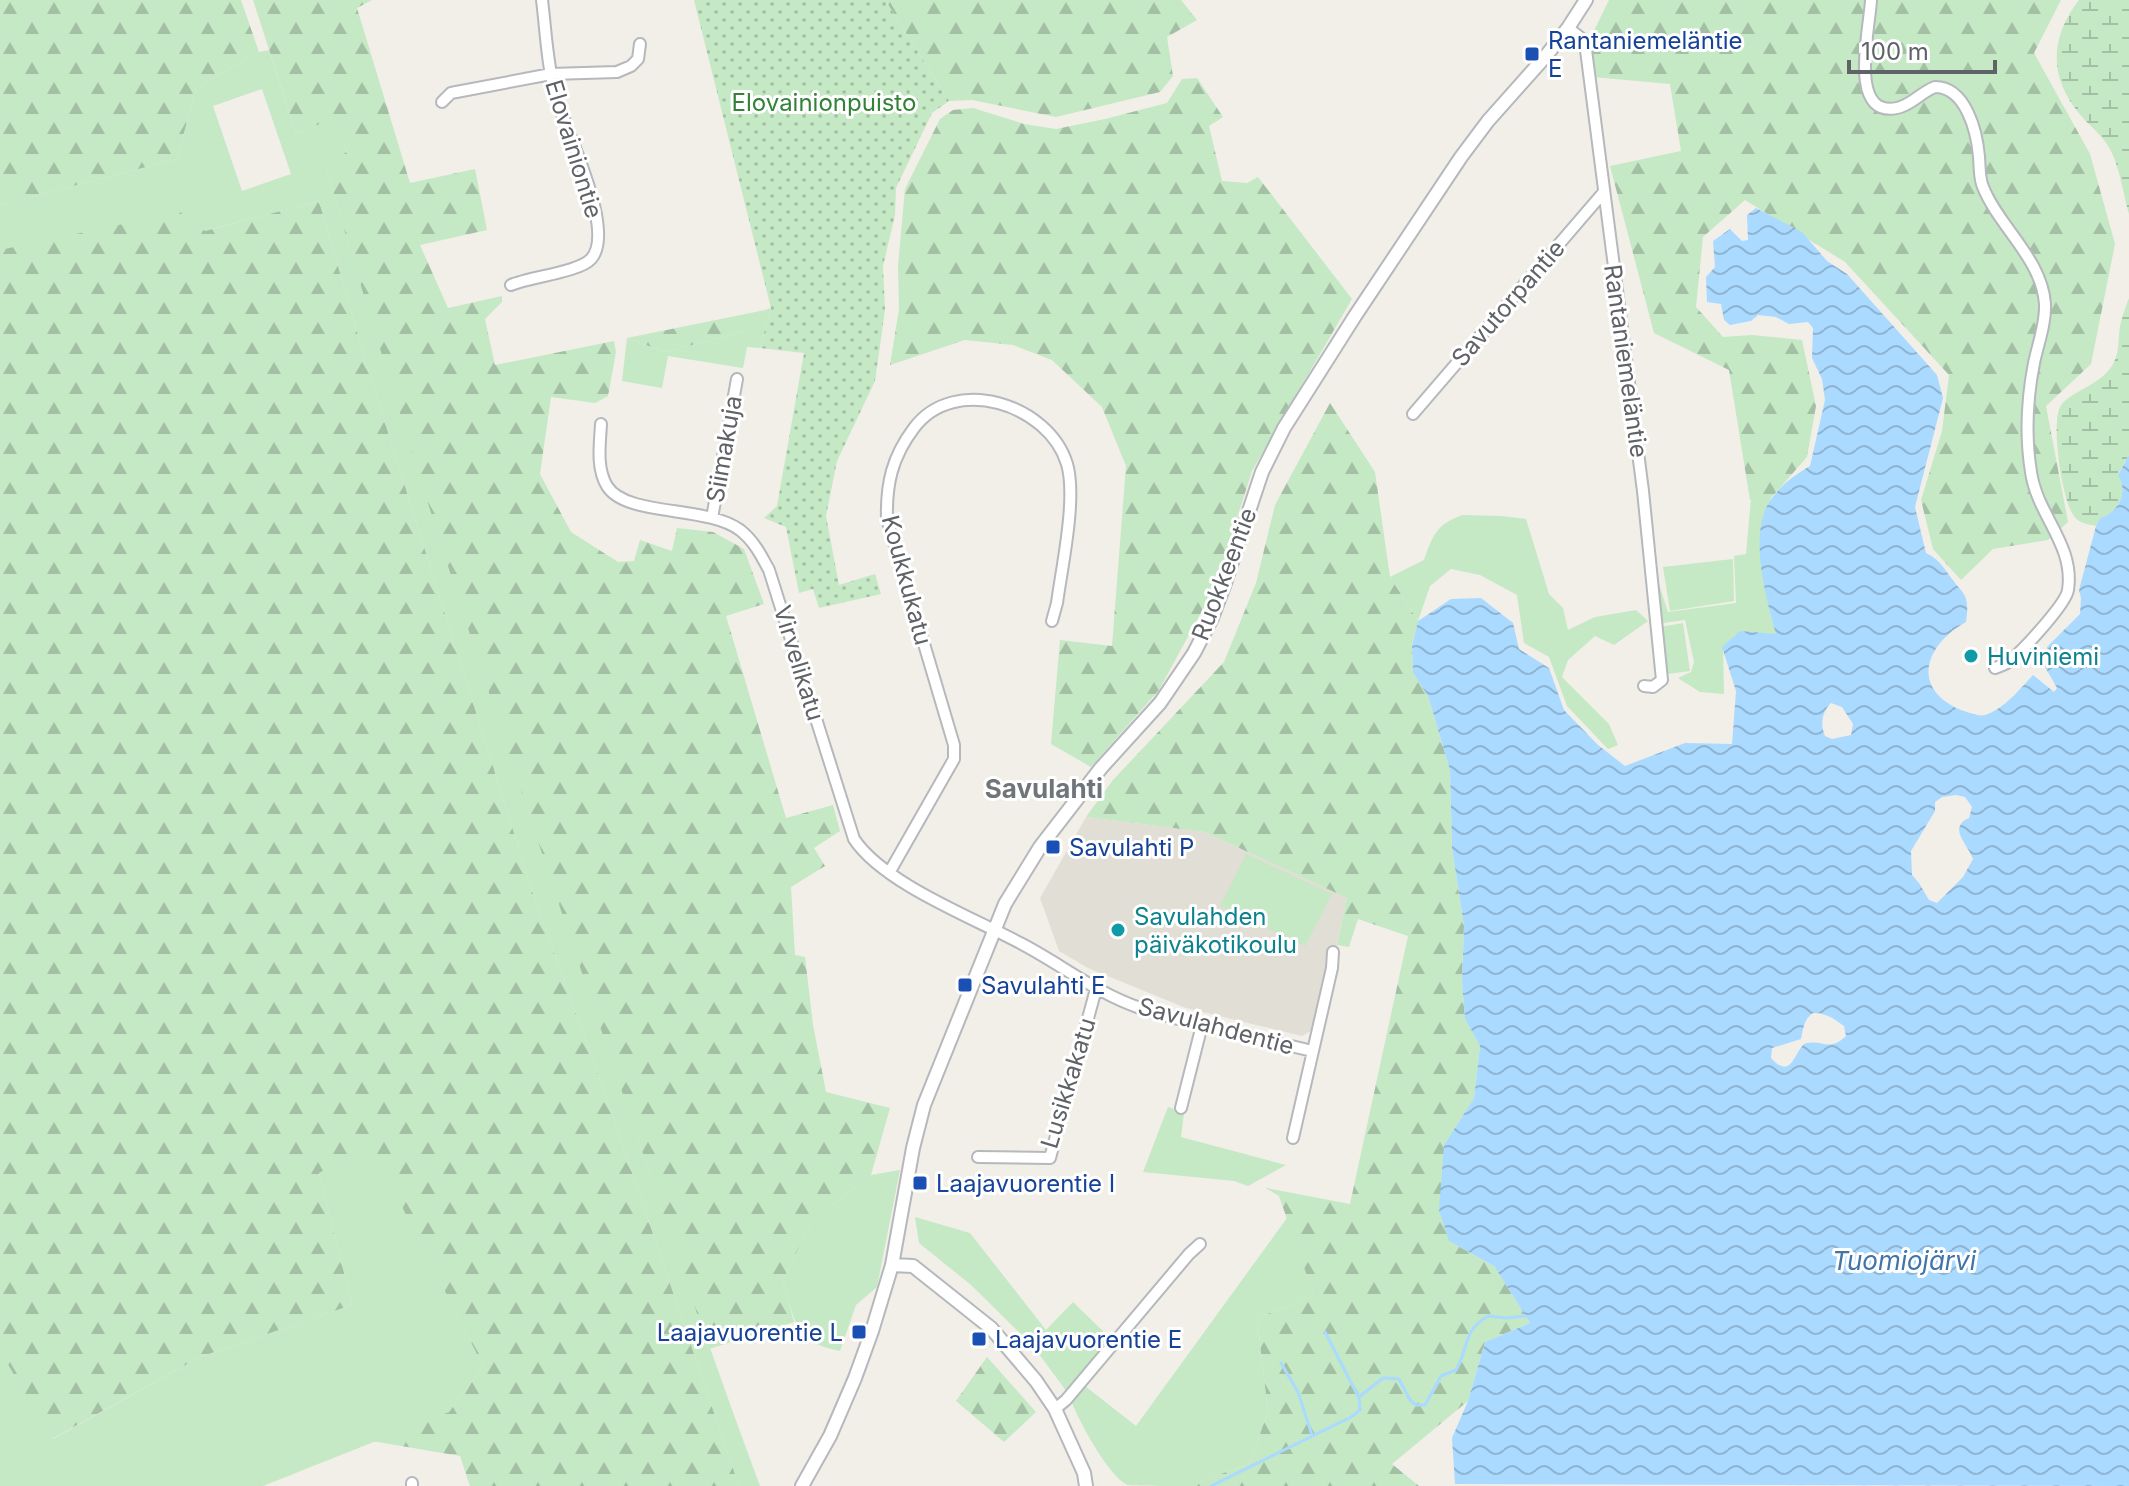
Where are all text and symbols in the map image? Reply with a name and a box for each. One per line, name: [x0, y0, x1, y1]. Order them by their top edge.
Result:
scale bar: [1849, 24, 1995, 74]
place label: Rantaniemeläntie E: [1548, 26, 1743, 83]
text: 100 m: [1861, 37, 1929, 66]
marker: Rantaniemeläntie E: [1523, 45, 1541, 63]
street label: Elovainiontie: [539, 76, 609, 222]
park label: Elovainionpuisto: [732, 88, 916, 117]
street label: Savutorpantie: [1445, 234, 1571, 372]
street label: Rantaniemeläntie: [1598, 263, 1654, 459]
street label: Siimakuja: [700, 393, 748, 505]
street label: Ruokkeentie: [1185, 504, 1263, 644]
street label: Koukkukatu: [876, 512, 938, 648]
street label: Virvelikatu: [768, 602, 830, 724]
place label: Huviniemi: [1987, 642, 2099, 671]
marker: Huviniemi: [1962, 647, 1980, 665]
district label: Savulahti: [985, 773, 1103, 804]
place label: Savulahti P: [1069, 833, 1194, 862]
marker: Savulahti P: [1044, 838, 1062, 856]
place label: Savulahden päiväkotikoulu: [1134, 902, 1297, 959]
marker: Savulahden päiväkotikoulu: [1109, 921, 1127, 939]
place label: Savulahti E: [981, 971, 1106, 1000]
marker: Savulahti E: [956, 976, 974, 994]
street label: Savulahdentie: [1135, 991, 1297, 1061]
street label: Lusikkakatu: [1034, 1014, 1102, 1152]
place label: Laajavuorentie I: [936, 1169, 1115, 1198]
marker: Laajavuorentie I: [911, 1174, 929, 1192]
water label: Tuomiojärvi: [1832, 1245, 1977, 1276]
place label: Laajavuorentie L: [657, 1318, 843, 1347]
marker: Laajavuorentie L: [850, 1323, 868, 1341]
place label: Laajavuorentie E: [995, 1325, 1182, 1354]
marker: Laajavuorentie E: [970, 1330, 988, 1348]

